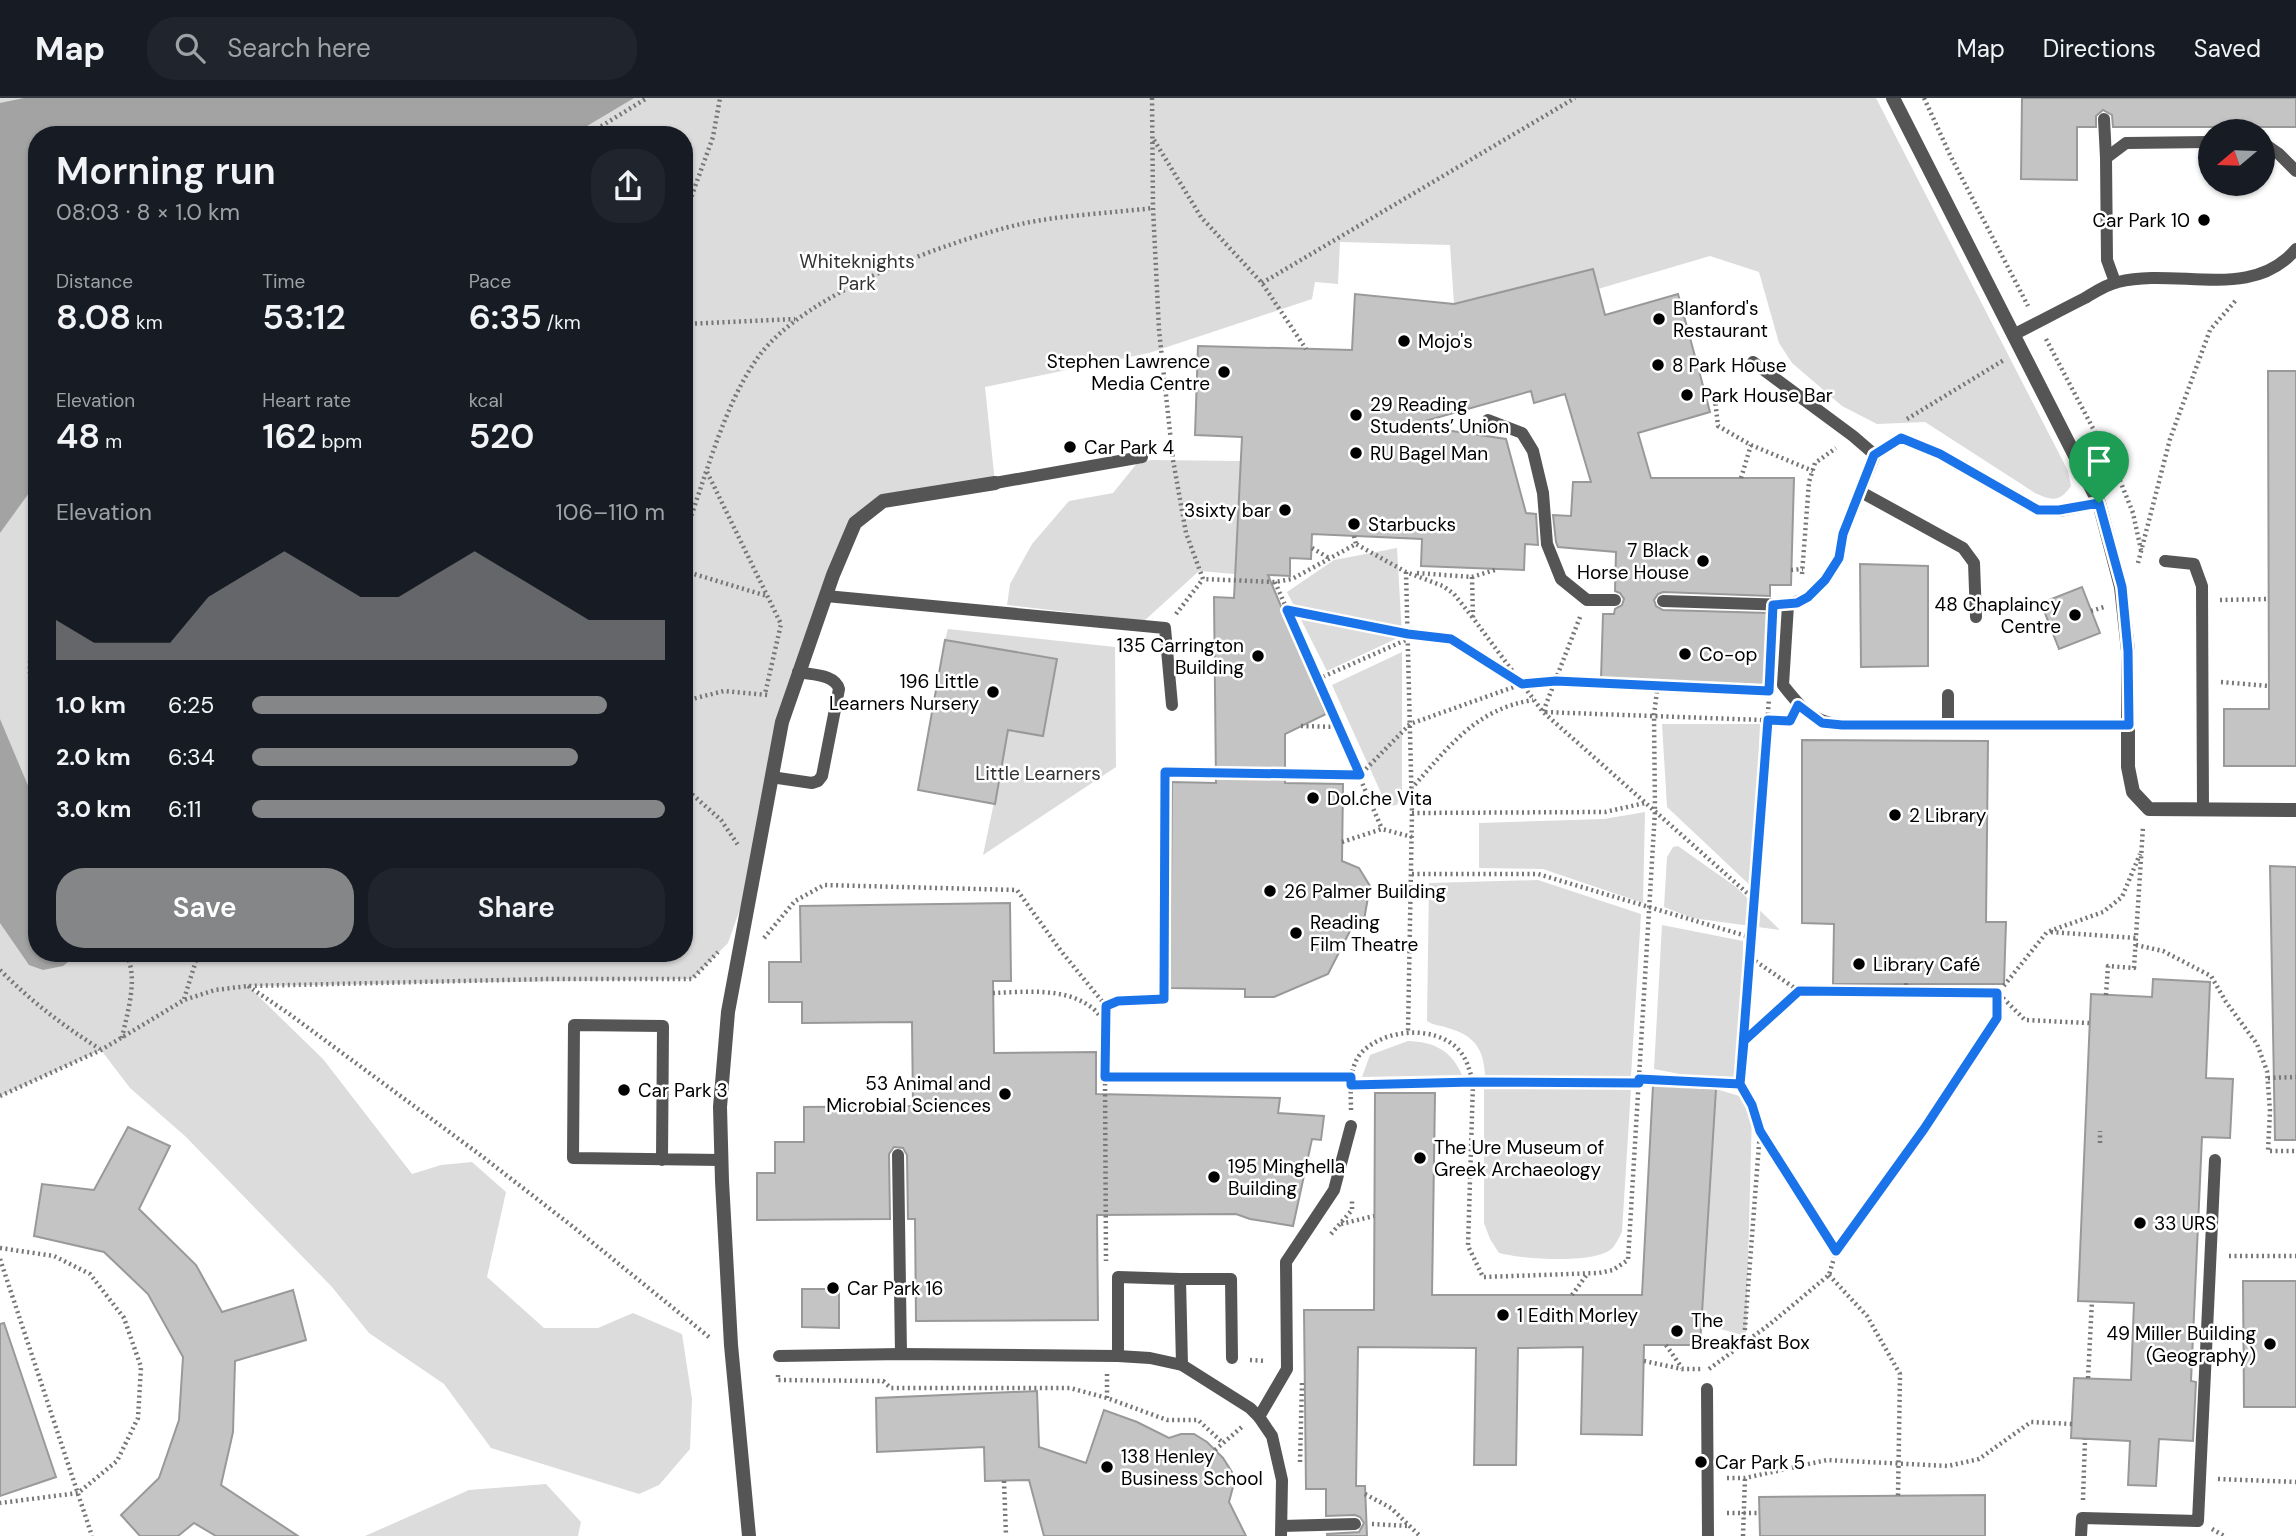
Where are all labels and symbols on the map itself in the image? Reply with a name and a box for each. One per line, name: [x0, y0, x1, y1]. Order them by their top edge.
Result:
north arrow: [2198, 119, 2275, 196]
place label: Car Park 10: [2092, 208, 2190, 233]
marker: Car Park 10: [2196, 212, 2212, 228]
park label: Whiteknights Park: [799, 249, 915, 296]
place label: Blanford's Restaurant: [1673, 296, 1768, 343]
marker: Blanford's Restaurant: [1651, 311, 1667, 327]
place label: Mojo's: [1418, 329, 1473, 354]
marker: Mojo's: [1396, 333, 1412, 349]
place label: Stephen Lawrence Media Centre: [1047, 349, 1210, 396]
place label: 8 Park House: [1672, 353, 1787, 378]
marker: 8 Park House: [1650, 357, 1666, 373]
marker: Stephen Lawrence Media Centre: [1216, 364, 1232, 380]
place label: Park House Bar: [1701, 383, 1833, 408]
marker: Park House Bar: [1679, 387, 1695, 403]
place label: 29 Reading Students’ Union: [1370, 392, 1509, 439]
marker: 29 Reading Students’ Union: [1348, 407, 1364, 423]
pin: [2069, 431, 2129, 503]
place label: Car Park 4: [1084, 435, 1174, 460]
marker: Car Park 4: [1062, 439, 1078, 455]
place label: RU Bagel Man: [1370, 441, 1488, 466]
marker: RU Bagel Man: [1348, 445, 1364, 461]
place label: 3sixty bar: [1184, 498, 1271, 523]
marker: 3sixty bar: [1277, 502, 1293, 518]
place label: Starbucks: [1368, 512, 1456, 537]
marker: Starbucks: [1346, 516, 1362, 532]
place label: 7 Black Horse House: [1577, 538, 1689, 585]
marker: 7 Black Horse House: [1695, 553, 1711, 569]
place label: 48 Chaplaincy Centre: [1935, 592, 2061, 639]
marker: 48 Chaplaincy Centre: [2067, 607, 2083, 623]
place label: 135 Carrington Building: [1117, 633, 1244, 680]
place label: Co-op: [1699, 642, 1757, 667]
marker: Co-op: [1677, 646, 1693, 662]
marker: 135 Carrington Building: [1250, 648, 1266, 664]
place label: 196 Little Learners Nursery: [829, 669, 979, 716]
marker: 196 Little Learners Nursery: [985, 684, 1001, 700]
park label: Little Learners: [975, 761, 1101, 786]
place label: Dol.che Vita: [1327, 786, 1432, 811]
marker: Dol.che Vita: [1305, 790, 1321, 806]
place label: 2 Library: [1909, 803, 1987, 828]
marker: 2 Library: [1887, 807, 1903, 823]
place label: 26 Palmer Building: [1284, 879, 1446, 904]
marker: 26 Palmer Building: [1262, 883, 1278, 899]
place label: Reading Film Theatre: [1310, 910, 1418, 957]
marker: Reading Film Theatre: [1288, 925, 1304, 941]
place label: Library Café: [1873, 952, 1980, 977]
marker: Library Café: [1851, 956, 1867, 972]
place label: 53 Animal and Microbial Sciences: [826, 1071, 991, 1118]
place label: Car Park 3: [638, 1078, 728, 1103]
marker: Car Park 3: [616, 1082, 632, 1098]
marker: 53 Animal and Microbial Sciences: [997, 1086, 1013, 1102]
place label: The Ure Museum of Greek Archaeology: [1434, 1135, 1604, 1182]
marker: The Ure Museum of Greek Archaeology: [1412, 1150, 1428, 1166]
place label: 195 Minghella Building: [1228, 1154, 1345, 1201]
marker: 195 Minghella Building: [1206, 1169, 1222, 1185]
place label: 33 URS: [2154, 1211, 2216, 1236]
marker: 33 URS: [2132, 1215, 2148, 1231]
place label: Car Park 16: [847, 1276, 943, 1301]
marker: Car Park 16: [825, 1280, 841, 1296]
place label: 1 Edith Morley: [1517, 1303, 1639, 1328]
marker: 1 Edith Morley: [1495, 1307, 1511, 1323]
place label: The Breakfast Box: [1691, 1308, 1810, 1355]
place label: 49 Miller Building (Geography): [2106, 1321, 2256, 1368]
marker: The Breakfast Box: [1669, 1323, 1685, 1339]
marker: 49 Miller Building (Geography): [2262, 1336, 2278, 1352]
place label: 138 Henley Business School: [1121, 1444, 1263, 1491]
place label: Car Park 5: [1715, 1450, 1805, 1475]
marker: Car Park 5: [1693, 1454, 1709, 1470]
marker: 138 Henley Business School: [1099, 1459, 1115, 1475]

